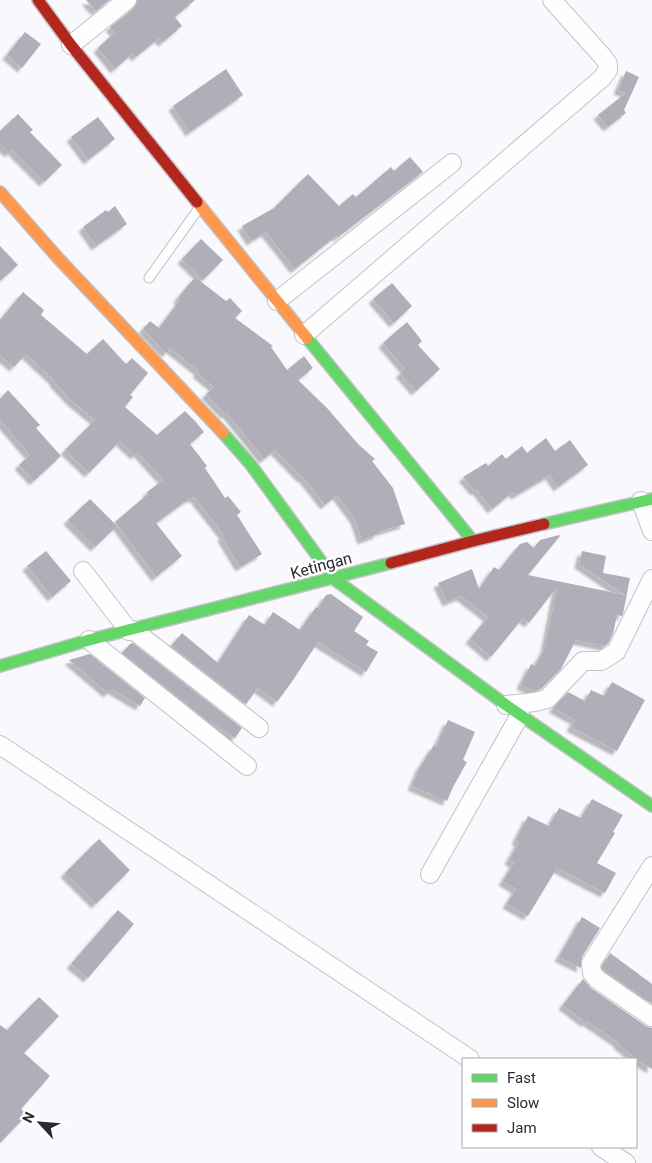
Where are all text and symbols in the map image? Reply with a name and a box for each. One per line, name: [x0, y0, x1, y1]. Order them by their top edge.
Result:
street label: Ketingan: [288, 548, 354, 583]
legend: [462, 1058, 637, 1148]
text: Fast: [507, 1069, 536, 1087]
text: Slow: [507, 1094, 539, 1112]
north arrow: [15, 1098, 65, 1148]
text: N: [19, 1109, 38, 1125]
text: Jam: [507, 1119, 537, 1137]

